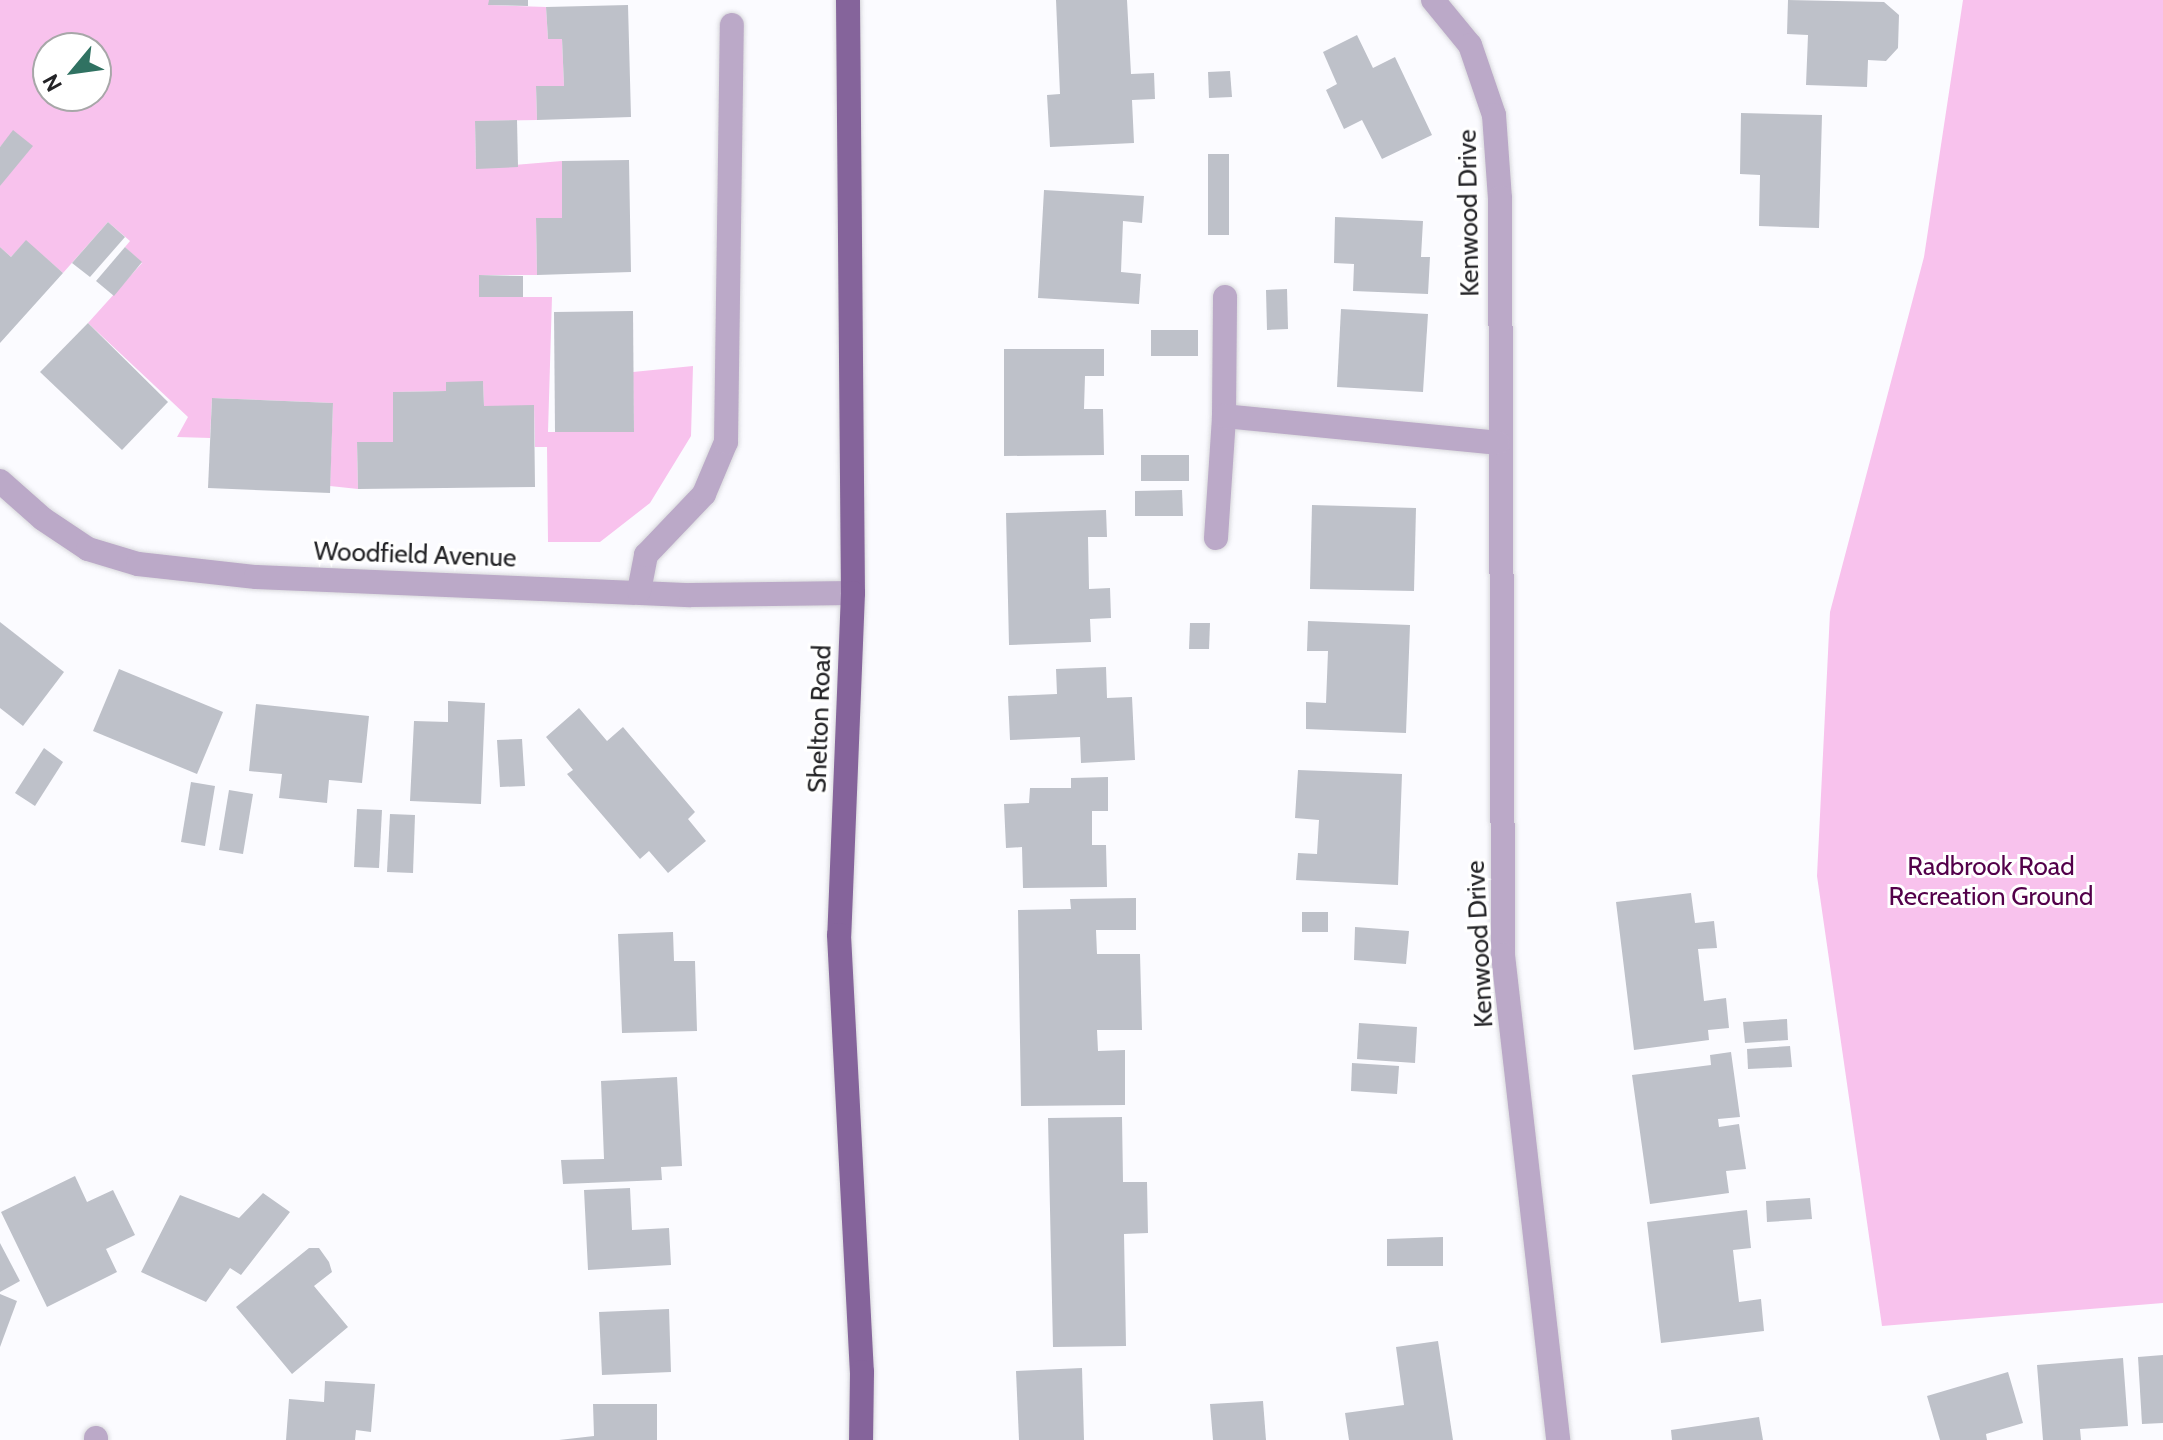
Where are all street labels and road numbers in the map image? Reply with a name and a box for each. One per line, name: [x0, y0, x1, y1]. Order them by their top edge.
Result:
street label: Kenwood Drive: [1452, 129, 1486, 297]
street label: Woodfield Avenue: [313, 536, 517, 574]
street label: Shelton Road: [802, 644, 838, 794]
street label: Kenwood Drive: [1460, 860, 1500, 1028]

